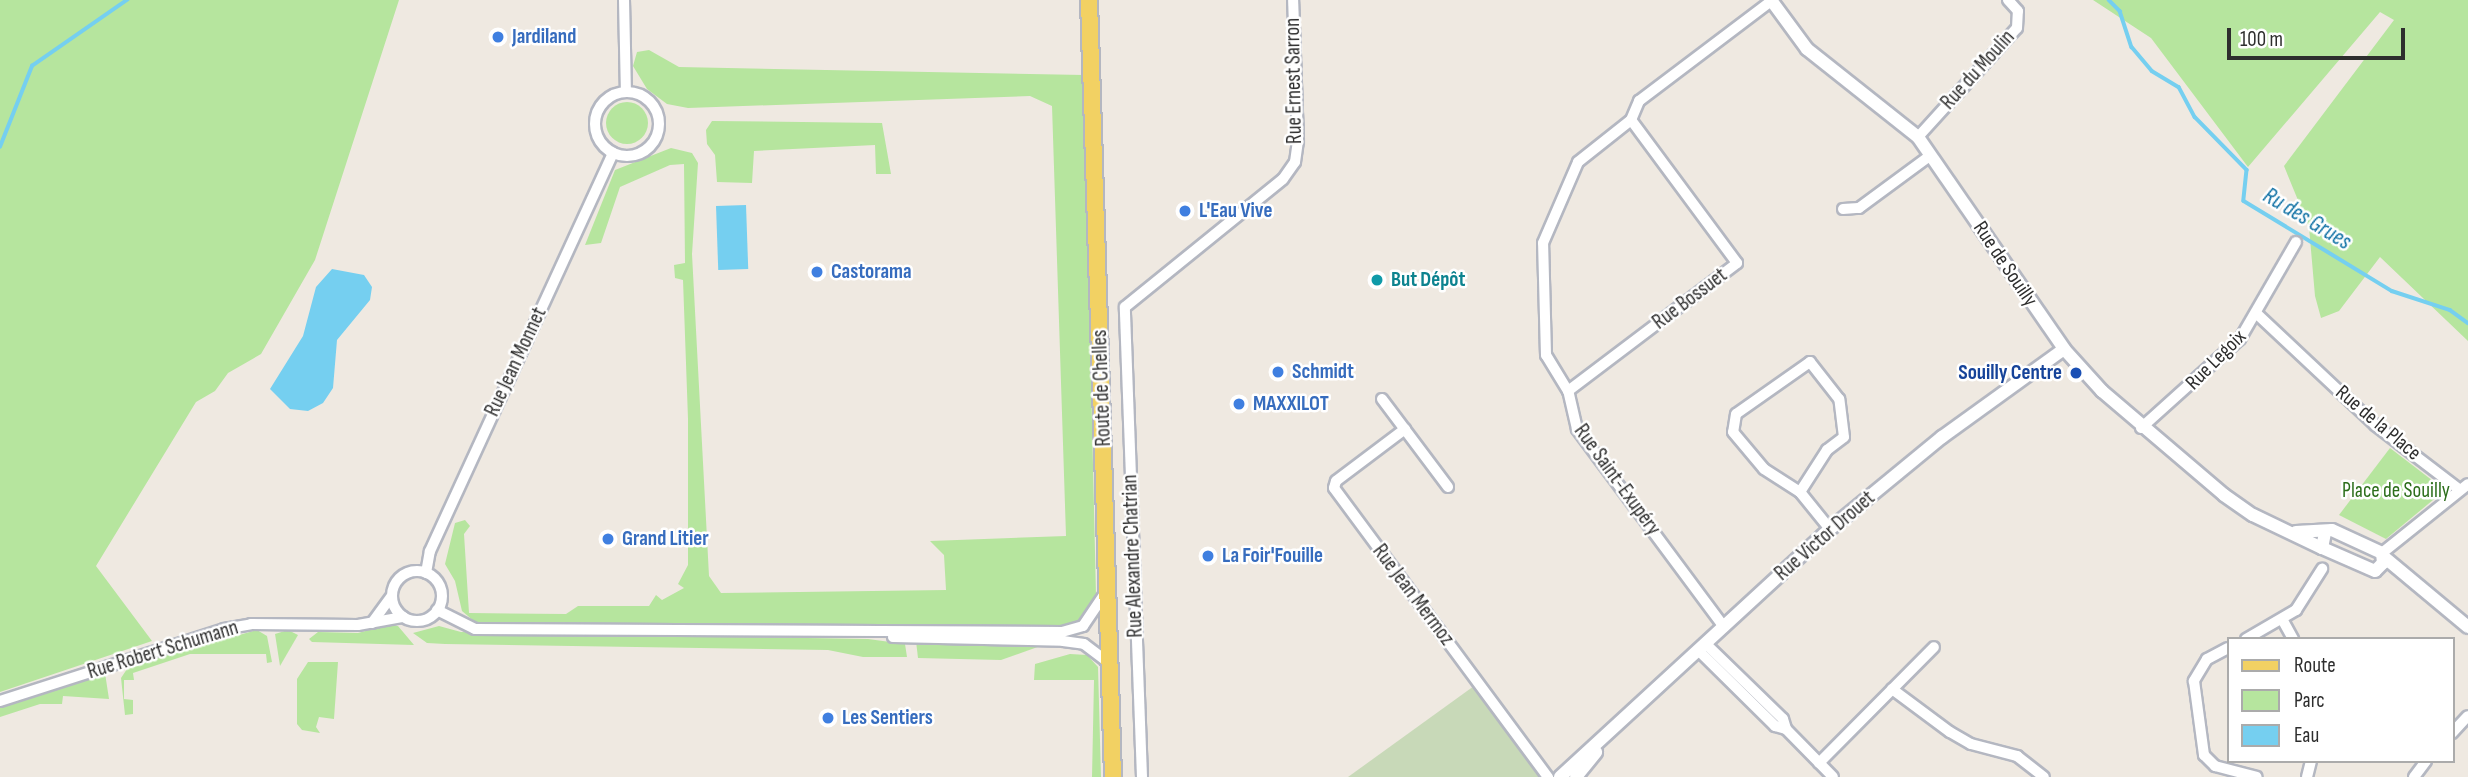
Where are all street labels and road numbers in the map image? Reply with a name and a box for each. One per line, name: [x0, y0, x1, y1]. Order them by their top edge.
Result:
street label: Rue Ernest Sarron: [1280, 18, 1308, 144]
street label: Rue du Moulin: [1936, 25, 2020, 115]
street label: Rue de Souilly: [1967, 217, 2043, 311]
street label: Rue Bossuet: [1648, 263, 1732, 335]
street label: Rue Jean Monnet: [480, 303, 552, 421]
street label: Rue Legoix: [2181, 325, 2251, 395]
street label: Route de Chelles: [1087, 329, 1117, 447]
street label: Rue de la Place: [2330, 380, 2426, 466]
street label: Rue Saint-Exupéry: [1568, 420, 1666, 540]
street label: Rue Alexandre Chatrian: [1118, 474, 1148, 638]
street label: Rue Victor Drouet: [1770, 486, 1880, 586]
street label: Rue Jean Mermoz: [1367, 540, 1459, 650]
street label: Rue Robert Schumann: [85, 615, 241, 685]

